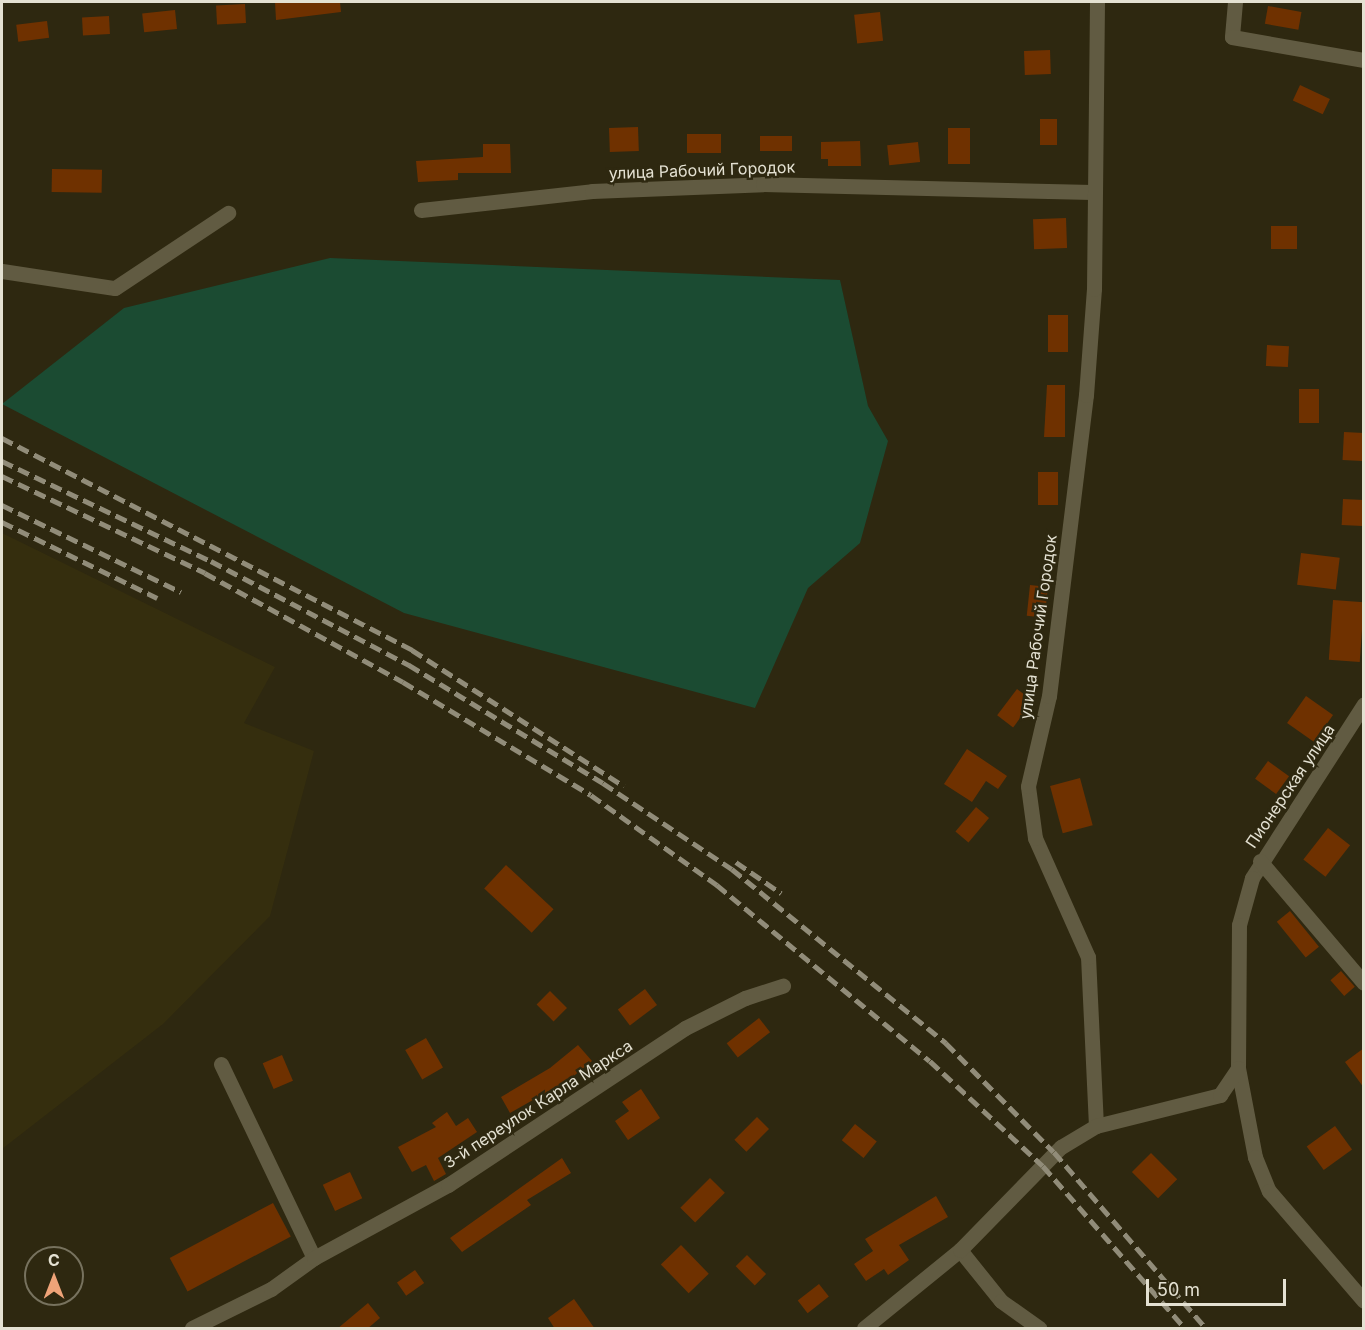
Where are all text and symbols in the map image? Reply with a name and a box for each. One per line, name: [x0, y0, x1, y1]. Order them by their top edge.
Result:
street label: улица Рабочий Городок: [609, 157, 795, 183]
street label: улица Рабочий Городок: [1016, 533, 1060, 721]
street label: Пионерская улица: [1241, 720, 1339, 852]
street label: 3-й переулок Карла Маркса: [440, 1036, 636, 1172]
north arrow: [24, 1246, 84, 1306]
text: С: [48, 1250, 60, 1270]
scale bar: [1149, 1267, 1288, 1305]
text: 50 m: [1157, 1279, 1200, 1300]

